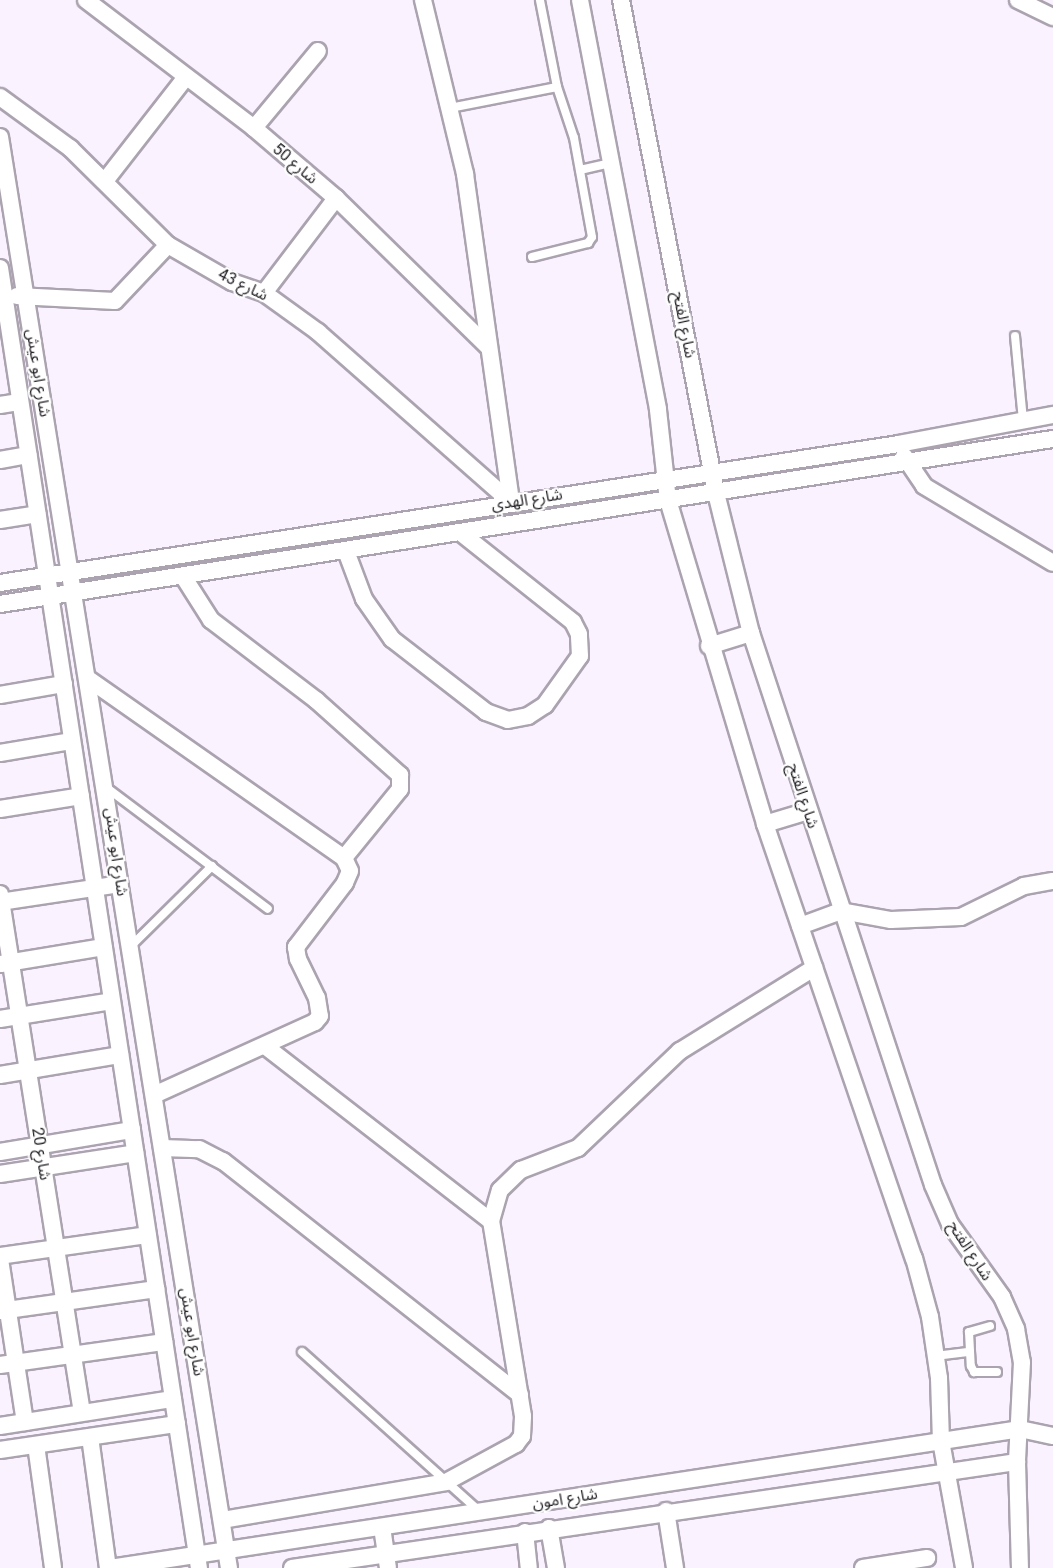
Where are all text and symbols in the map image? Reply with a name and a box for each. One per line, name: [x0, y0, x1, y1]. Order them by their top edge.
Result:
street label: شارع 50: [268, 140, 322, 188]
street label: شارع 43: [215, 265, 271, 305]
street label: شارع الفتح: [668, 290, 700, 360]
street label: شارع ابو عيش: [22, 327, 54, 419]
street label: شارع الهدي: [490, 485, 564, 515]
street label: شارع الفتح: [783, 761, 823, 831]
street label: شارع ابو عيش: [100, 807, 132, 897]
street label: شارع 20: [27, 1126, 55, 1182]
street label: شارع الفتح: [944, 1218, 996, 1284]
street label: شارع ابو عيش: [176, 1286, 208, 1378]
street label: شارع امون: [531, 1484, 599, 1514]

